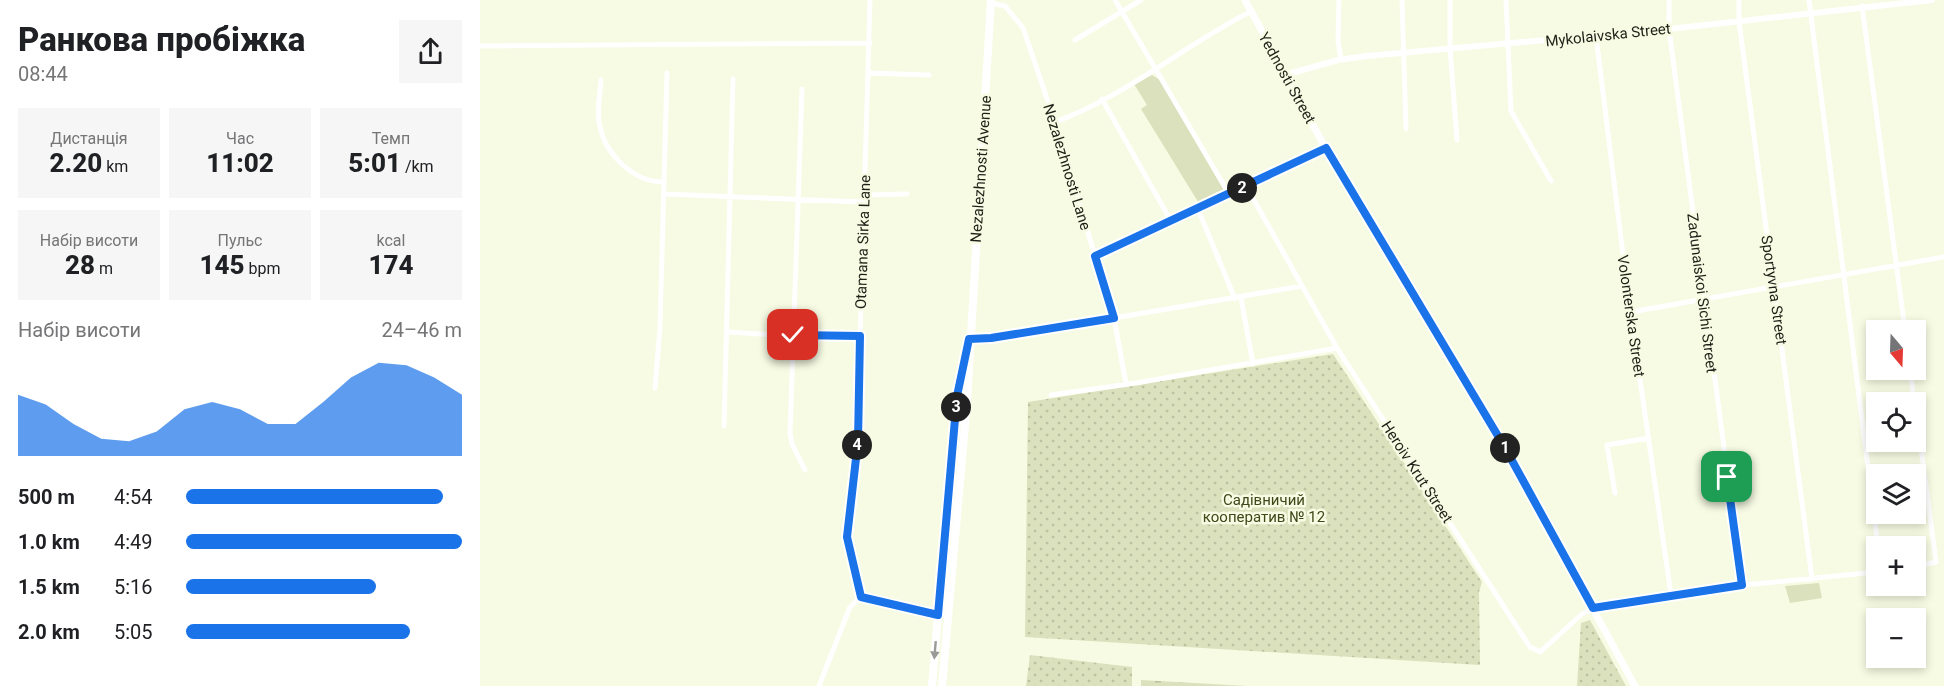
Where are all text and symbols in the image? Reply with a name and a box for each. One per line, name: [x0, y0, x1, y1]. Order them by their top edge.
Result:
street label: Mykolaivska Street: [1544, 19, 1672, 51]
text: Ранкова пробіжка: [18, 20, 305, 59]
button: share: [399, 20, 462, 83]
street label: Yednosti Street: [1255, 29, 1319, 127]
text: 08:44: [18, 62, 68, 86]
street label: Nezalezhnosti Avenue: [967, 95, 995, 243]
street label: Nezalezhnosti Lane: [1039, 102, 1095, 232]
text: Дистанція: [50, 129, 128, 148]
text: Час: [226, 129, 254, 148]
text: Темп: [372, 129, 410, 148]
text: 2.20: [50, 148, 102, 178]
text: 11:02: [206, 148, 274, 178]
text: 5:01: [348, 148, 401, 178]
text: km: [102, 157, 128, 176]
text: /km: [401, 157, 434, 176]
pin: 2: [1227, 173, 1257, 203]
street label: Otamana Sirka Lane: [852, 174, 874, 310]
text: 2: [1237, 178, 1247, 197]
street label: Zadunaiskoi Sichi Street: [1683, 212, 1721, 374]
text: Набір висоти: [40, 231, 138, 250]
text: Пульс: [218, 231, 262, 250]
text: kcal: [377, 231, 405, 250]
street label: Sportyvna Street: [1757, 234, 1791, 346]
text: 28: [65, 250, 95, 280]
text: 145: [200, 250, 245, 280]
text: 174: [369, 250, 413, 280]
street label: Volonterska Street: [1614, 254, 1648, 378]
text: m: [95, 259, 113, 278]
text: bpm: [245, 259, 280, 278]
pin: [767, 309, 818, 360]
text: Набір висоти: [18, 318, 141, 342]
text: 24–46 m: [381, 318, 462, 342]
icon: check: [776, 318, 809, 351]
north arrow: [1866, 320, 1926, 380]
map controls: [1866, 320, 1926, 668]
pin: 3: [941, 392, 971, 422]
button: locate: [1866, 392, 1926, 452]
text: 3: [951, 397, 961, 416]
street label: Heroiv Krut Street: [1377, 418, 1457, 526]
pin: 4: [842, 430, 872, 460]
pin: 1: [1490, 433, 1520, 463]
text: 4: [852, 435, 862, 454]
text: 1: [1500, 438, 1510, 457]
pin: [1701, 451, 1752, 502]
icon: arrive: [1710, 460, 1743, 493]
button: layers: [1866, 464, 1926, 524]
text: 500 m: [18, 485, 75, 509]
text: 4:54: [114, 485, 153, 509]
park label: Садівничий кооператив № 12: [1203, 491, 1325, 526]
text: 1.0 km: [18, 530, 80, 554]
text: 4:49: [114, 530, 153, 554]
button: +: [1866, 536, 1926, 596]
text: 1.5 km: [18, 575, 80, 599]
text: 5:16: [114, 575, 153, 599]
button: −: [1866, 608, 1926, 668]
text: 2.0 km: [18, 620, 80, 644]
text: 5:05: [114, 620, 153, 644]
one-way arrow: [930, 641, 940, 660]

